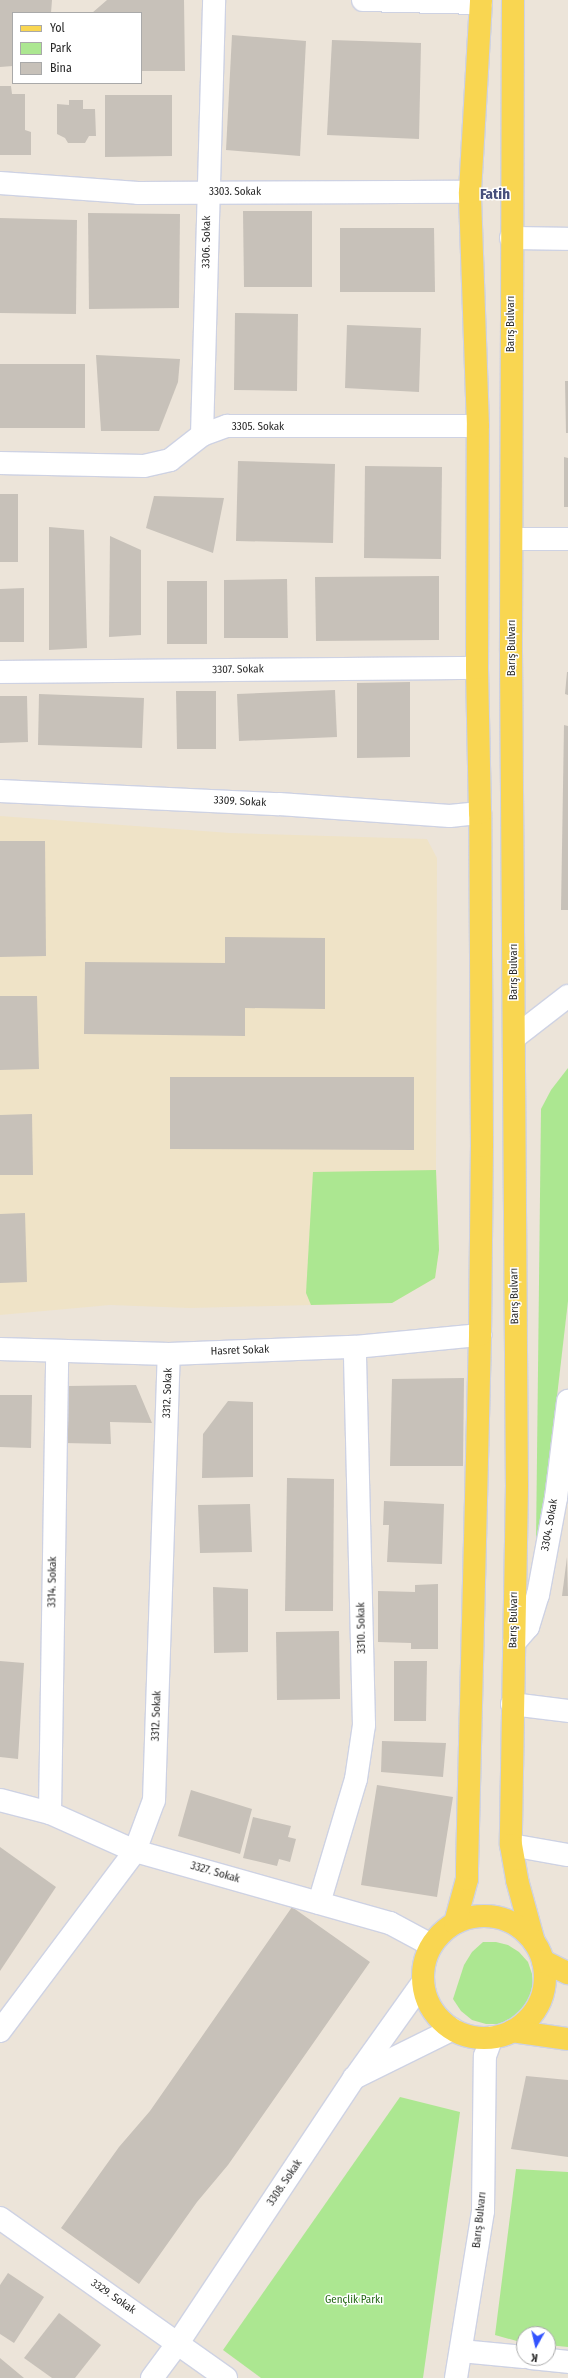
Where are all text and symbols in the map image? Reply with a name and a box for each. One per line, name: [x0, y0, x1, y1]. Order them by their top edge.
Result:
legend: [12, 12, 142, 84]
text: Yol: [50, 21, 65, 35]
text: Park: [50, 41, 71, 55]
text: Bina: [50, 61, 72, 75]
street label: 3303. Sokak: [209, 185, 261, 199]
district label: Fatih: [480, 186, 510, 204]
street label: 3306. Sokak: [200, 216, 214, 268]
street label: Barış Bulvarı: [504, 296, 518, 352]
street label: 3305. Sokak: [232, 420, 284, 434]
street label: Barış Bulvarı: [505, 620, 519, 676]
street label: 3307. Sokak: [212, 663, 264, 677]
street label: 3309. Sokak: [213, 794, 267, 810]
street label: Barış Bulvarı: [507, 944, 521, 1000]
street label: Barış Bulvarı: [508, 1268, 522, 1324]
street label: Hasret Sokak: [211, 1343, 269, 1359]
street label: 3312. Sokak: [161, 1368, 175, 1418]
street label: 3304. Sokak: [539, 1498, 561, 1552]
street label: 3314. Sokak: [46, 1556, 60, 1608]
street label: Barış Bulvarı: [507, 1592, 521, 1648]
street label: 3310. Sokak: [355, 1602, 369, 1654]
street label: 3312. Sokak: [150, 1691, 164, 1741]
street label: 3327. Sokak: [189, 1860, 241, 1886]
street label: 3308. Sokak: [265, 2157, 305, 2209]
street label: Barış Bulvarı: [470, 2191, 490, 2249]
street label: 3329. Sokak: [88, 2277, 138, 2317]
park label: Gençlik Parkı: [325, 2293, 383, 2307]
north arrow: [516, 2326, 556, 2366]
text: K: [530, 2351, 538, 2364]

